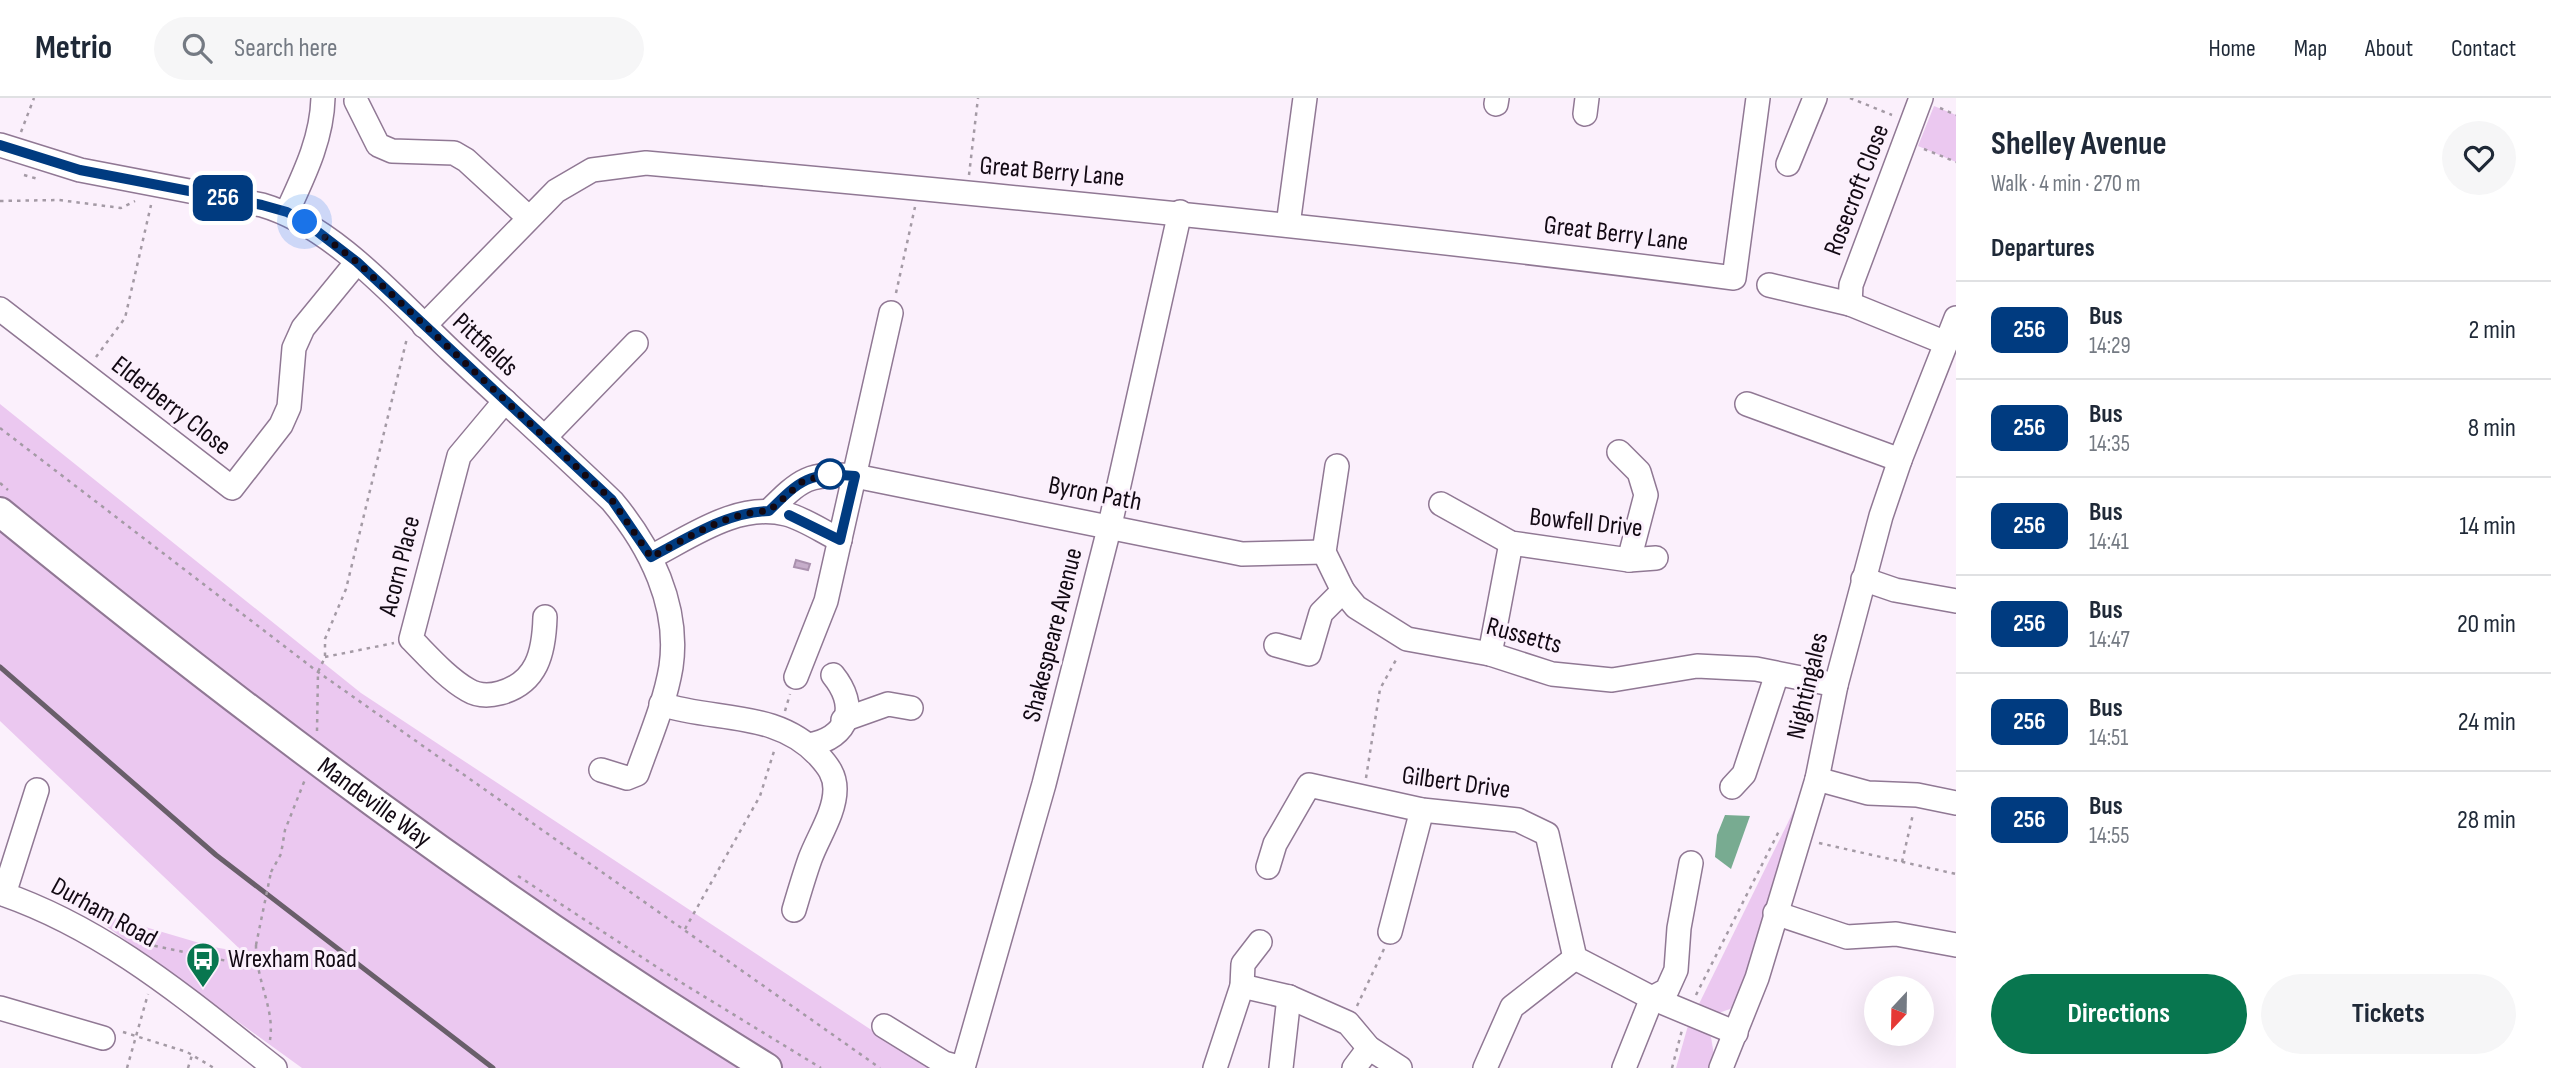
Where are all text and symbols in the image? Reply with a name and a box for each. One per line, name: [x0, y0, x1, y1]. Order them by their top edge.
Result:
search box: [154, 17, 644, 80]
text: Metrio: [35, 28, 112, 68]
icon: search: [178, 29, 216, 67]
text: Search here: [234, 33, 337, 64]
text: Home: [2208, 34, 2256, 63]
text: Map: [2294, 34, 2327, 63]
text: About: [2365, 34, 2413, 63]
text: Contact: [2451, 34, 2516, 63]
street label: Rosecroft Close: [1818, 120, 1896, 260]
button: heart: [2442, 121, 2516, 195]
text: Shelley Avenue: [1991, 124, 2167, 164]
street label: Great Berry Lane: [978, 150, 1126, 194]
text: Walk · 4 min · 270 m: [1991, 170, 2141, 198]
line badge: 256: [183, 175, 263, 221]
text: 256: [207, 183, 239, 212]
your location: [287, 204, 322, 239]
street label: Great Berry Lane: [1542, 210, 1690, 258]
text: Departures: [1991, 233, 2095, 264]
text: Bus: [2089, 301, 2123, 332]
street label: Pittfields: [446, 307, 524, 383]
text: 256: [2013, 315, 2046, 344]
text: 2 min: [2468, 315, 2516, 346]
text: 14:29: [2089, 332, 2131, 360]
street label: Elderberry Close: [105, 350, 237, 462]
text: Bus: [2089, 399, 2123, 430]
text: 256: [2013, 413, 2046, 442]
text: 8 min: [2468, 413, 2516, 444]
text: 14:35: [2089, 430, 2130, 458]
unlabelled marker: [815, 459, 845, 489]
street label: Byron Path: [1046, 470, 1144, 518]
text: Bus: [2089, 497, 2123, 528]
street label: Bowfell Drive: [1528, 502, 1644, 544]
text: 256: [2013, 511, 2046, 540]
text: 14 min: [2459, 511, 2516, 542]
street label: Acorn Place: [372, 513, 427, 620]
text: 14:41: [2089, 528, 2129, 556]
street label: Shakespeare Avenue: [1016, 545, 1090, 725]
text: Bus: [2089, 595, 2123, 626]
text: 256: [2013, 609, 2046, 638]
text: 20 min: [2457, 609, 2516, 640]
street label: Russetts: [1483, 611, 1565, 661]
text: 14:47: [2089, 626, 2130, 654]
street label: Nightingales: [1781, 630, 1835, 742]
text: Bus: [2089, 693, 2123, 724]
text: 256: [2013, 707, 2046, 736]
text: 24 min: [2458, 707, 2516, 738]
text: 14:51: [2089, 724, 2128, 752]
street label: Mandeville Way: [312, 751, 437, 854]
street label: Gilbert Drive: [1400, 760, 1512, 806]
text: Bus: [2089, 791, 2123, 822]
text: 256: [2013, 805, 2046, 834]
text: 28 min: [2457, 805, 2516, 836]
text: 14:55: [2089, 822, 2129, 850]
street label: Durham Road: [46, 871, 162, 955]
bus stop icon: Wrexham Road: [184, 940, 222, 989]
place label: Wrexham Road: [228, 944, 357, 975]
button: Directions: [1991, 974, 2247, 1054]
button: Tickets: [2261, 974, 2516, 1054]
north arrow: [1864, 976, 1934, 1046]
map controls: [1864, 976, 1934, 1046]

